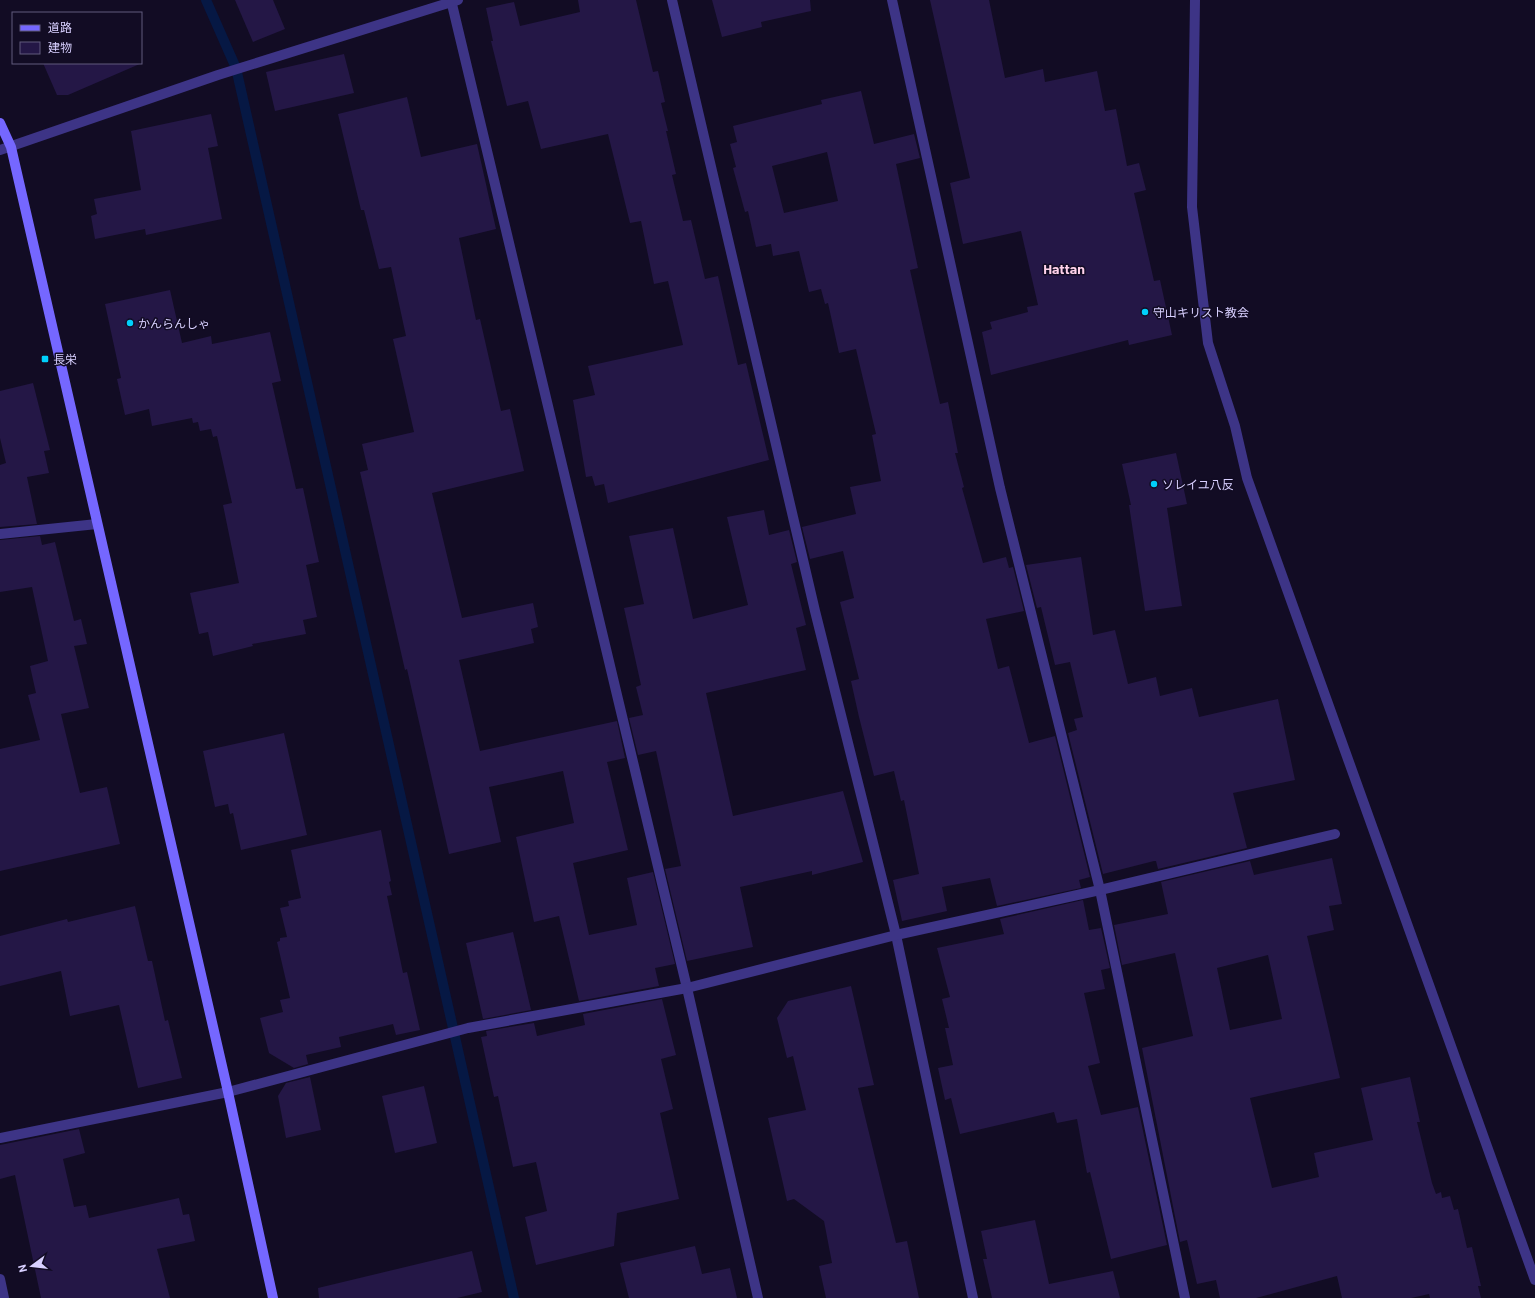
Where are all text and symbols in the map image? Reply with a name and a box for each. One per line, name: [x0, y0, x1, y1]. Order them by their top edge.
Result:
legend: [12, 12, 142, 64]
text: 道路: [48, 20, 72, 34]
text: 建物: [48, 40, 72, 54]
district label: Hattan: [1043, 260, 1085, 277]
place label: 守山キリスト教会: [1153, 305, 1249, 319]
marker: 守山キリスト教会: [1140, 307, 1150, 317]
place label: かんらんしゃ: [138, 316, 210, 330]
marker: かんらんしゃ: [125, 318, 135, 328]
place label: 長栄: [53, 352, 77, 366]
marker: 長栄: [40, 354, 50, 364]
place label: ソレイユ八反: [1162, 477, 1234, 491]
marker: ソレイユ八反: [1149, 479, 1159, 489]
north arrow: [12, 1246, 52, 1286]
text: N: [15, 1263, 29, 1274]

